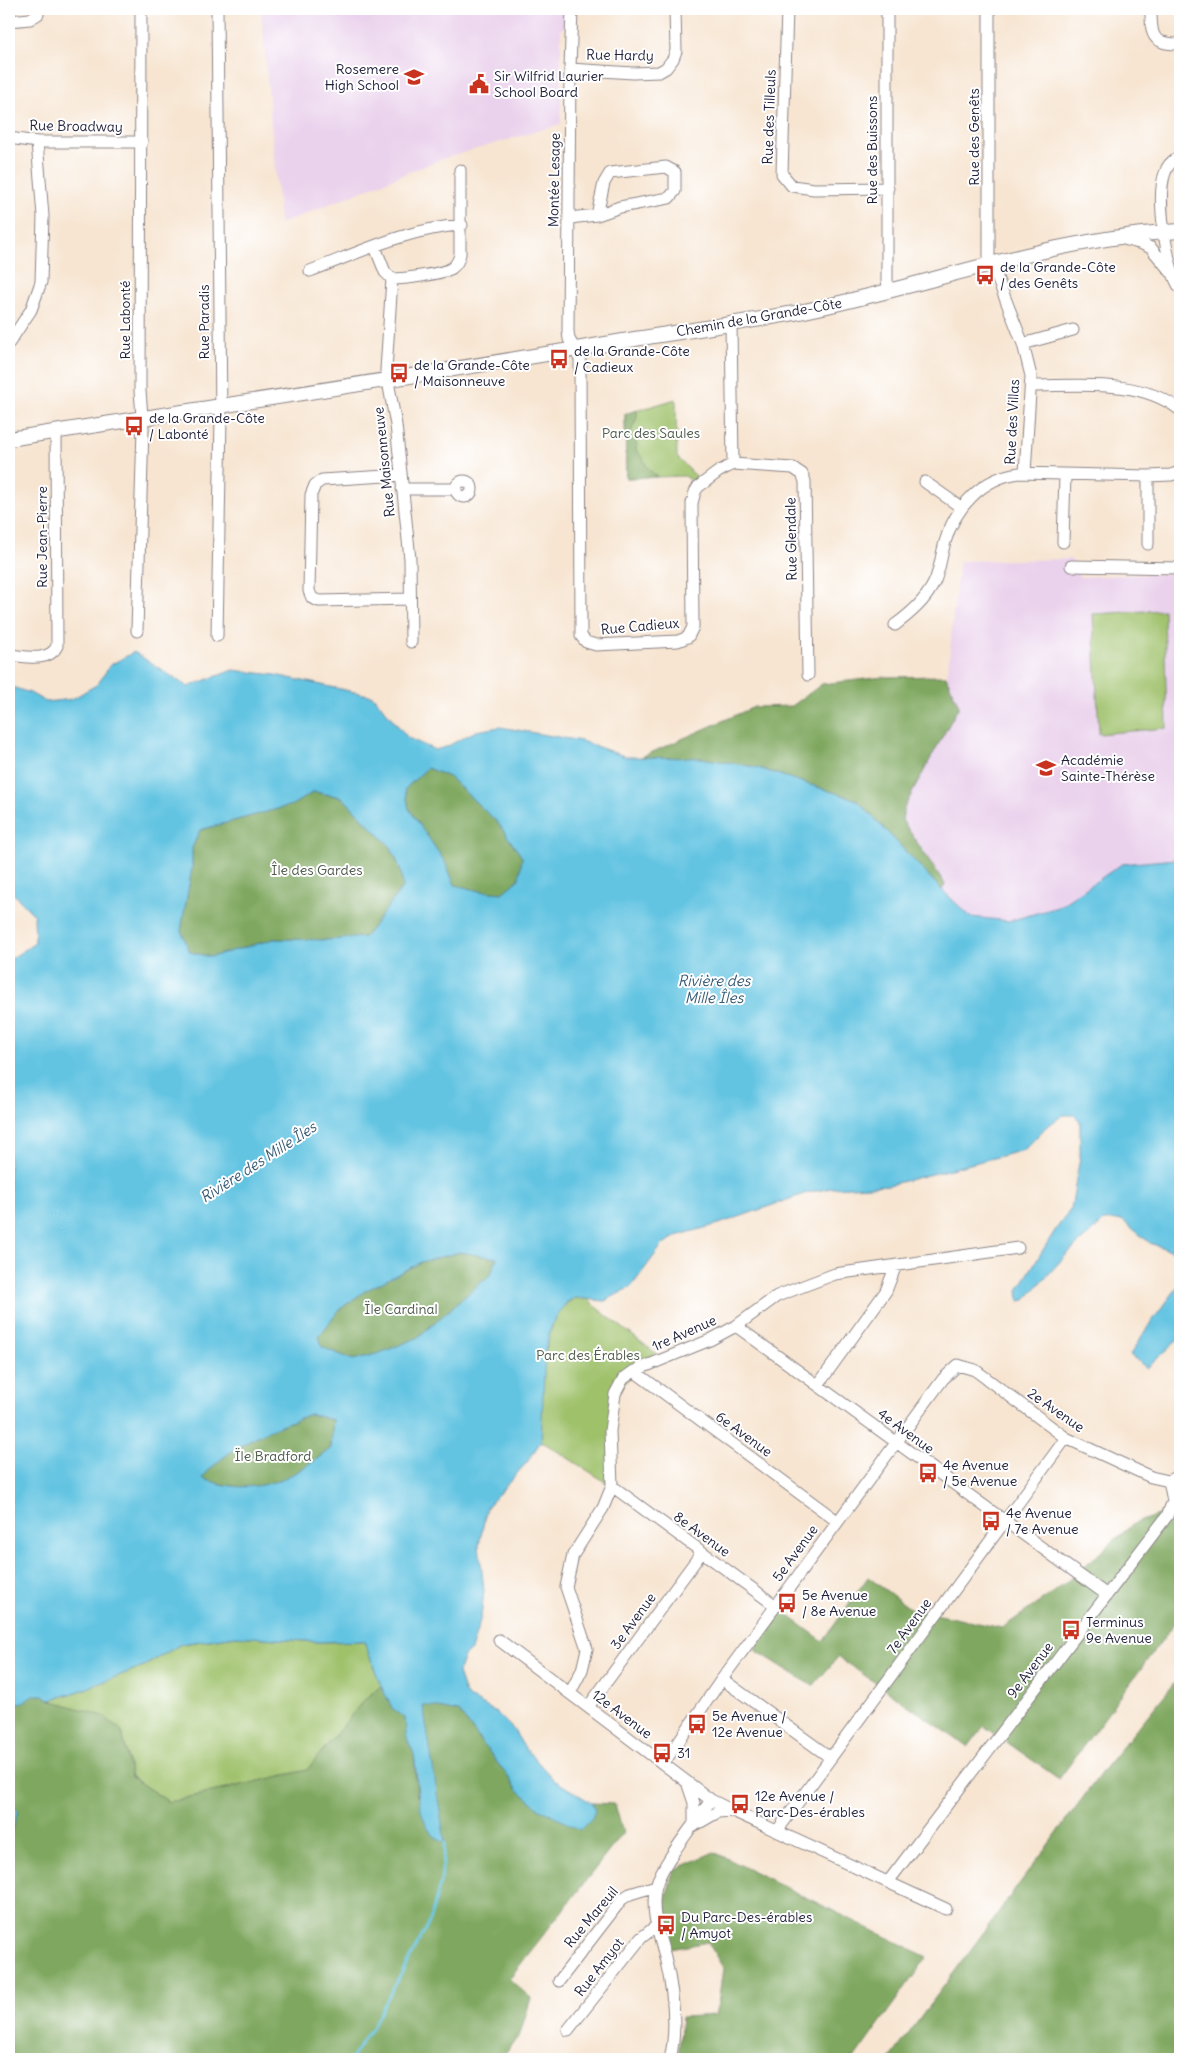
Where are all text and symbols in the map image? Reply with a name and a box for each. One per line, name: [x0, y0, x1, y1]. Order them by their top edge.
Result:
street label: Rue Hardy: [586, 45, 654, 65]
place label: Rosemere High School: [325, 60, 399, 94]
school or university icon: Rosemere High School: [403, 66, 425, 88]
place label: Sir Wilfrid Laurier School Board: [494, 67, 604, 101]
street label: Rue des Tilleuls: [758, 69, 780, 165]
public building icon: Sir Wilfrid Laurier School Board: [468, 73, 490, 95]
street label: Rue des Genêts: [965, 88, 983, 186]
street label: Rue des Buissons: [863, 96, 881, 204]
street label: Rue Broadway: [29, 116, 123, 136]
street label: Montée Lesage: [544, 133, 564, 227]
place label: de la Grande-Côte / des Genêts: [1000, 258, 1116, 292]
bus stop icon: de la Grande-Côte / des Genêts: [974, 264, 996, 286]
street label: Rue Labonté: [116, 280, 134, 360]
street label: Rue Paradis: [195, 284, 213, 360]
street label: Chemin de la Grande-Côte: [675, 294, 843, 340]
place label: de la Grande-Côte / Cadieux: [574, 342, 690, 376]
bus stop icon: de la Grande-Côte / Cadieux: [548, 348, 570, 370]
place label: de la Grande-Côte / Maisonneuve: [414, 356, 530, 390]
bus stop icon: de la Grande-Côte / Maisonneuve: [388, 362, 410, 384]
street label: Rue des Villas: [1001, 379, 1023, 465]
street label: Rue Maisonneuve: [369, 406, 399, 518]
place label: de la Grande-Côte / Labonté: [149, 409, 265, 443]
bus stop icon: de la Grande-Côte / Labonté: [123, 415, 145, 437]
park label: Parc des Saules: [602, 424, 700, 442]
street label: Rue Jean-Pierre: [33, 486, 51, 588]
street label: Rue Glendale: [781, 497, 801, 581]
street label: Rue Cadieux: [600, 614, 680, 638]
place label: Académie Sainte-Thérèse: [1061, 751, 1155, 785]
school or university icon: Académie Sainte-Thérèse: [1035, 757, 1057, 779]
park label: Île des Gardes: [271, 861, 363, 879]
water label: Rivière des Mille Îles: [678, 971, 751, 1007]
water label: Rivière des Mille Îles: [196, 1117, 321, 1207]
park label: Ïle Cardinal: [364, 1300, 438, 1318]
street label: 1re Avenue: [649, 1311, 719, 1355]
park label: Parc des Érables: [536, 1346, 640, 1364]
street label: 2e Avenue: [1024, 1384, 1088, 1436]
street label: 4e Avenue: [874, 1404, 938, 1458]
street label: 6e Avenue: [712, 1407, 776, 1461]
park label: Ïle Bradford: [234, 1447, 312, 1465]
place label: 4e Avenue / 5e Avenue: [943, 1456, 1017, 1490]
bus stop icon: 4e Avenue / 5e Avenue: [917, 1462, 939, 1484]
place label: 4e Avenue / 7e Avenue: [1006, 1504, 1079, 1538]
street label: 8e Avenue: [670, 1507, 734, 1561]
bus stop icon: 4e Avenue / 7e Avenue: [980, 1510, 1002, 1532]
street label: 5e Avenue: [768, 1521, 822, 1585]
place label: 5e Avenue / 8e Avenue: [802, 1586, 876, 1620]
street label: 3e Avenue: [606, 1589, 660, 1653]
bus stop icon: 5e Avenue / 8e Avenue: [776, 1592, 798, 1614]
street label: 7e Avenue: [883, 1595, 935, 1657]
place label: Terminus 9e Avenue: [1086, 1613, 1152, 1647]
bus stop icon: Terminus 9e Avenue: [1060, 1619, 1082, 1641]
street label: 9e Avenue: [1003, 1638, 1057, 1702]
street label: 12e Avenue: [588, 1686, 656, 1742]
place label: 5e Avenue / 12e Avenue: [712, 1707, 786, 1741]
bus stop icon: 5e Avenue / 12e Avenue: [686, 1713, 708, 1735]
bus stop icon: 31: [651, 1742, 673, 1764]
place label: 31: [677, 1744, 690, 1762]
place label: 12e Avenue / Parc-Des-érables: [755, 1787, 865, 1821]
bus stop icon: 12e Avenue / Parc-Des-érables: [729, 1793, 751, 1815]
street label: Rue Mareuil: [560, 1883, 622, 1951]
place label: Du Parc-Des-érables / Amyot: [681, 1908, 812, 1942]
bus stop icon: Du Parc-Des-érables / Amyot: [655, 1914, 677, 1936]
street label: Rue Amyot: [571, 1934, 628, 2000]

